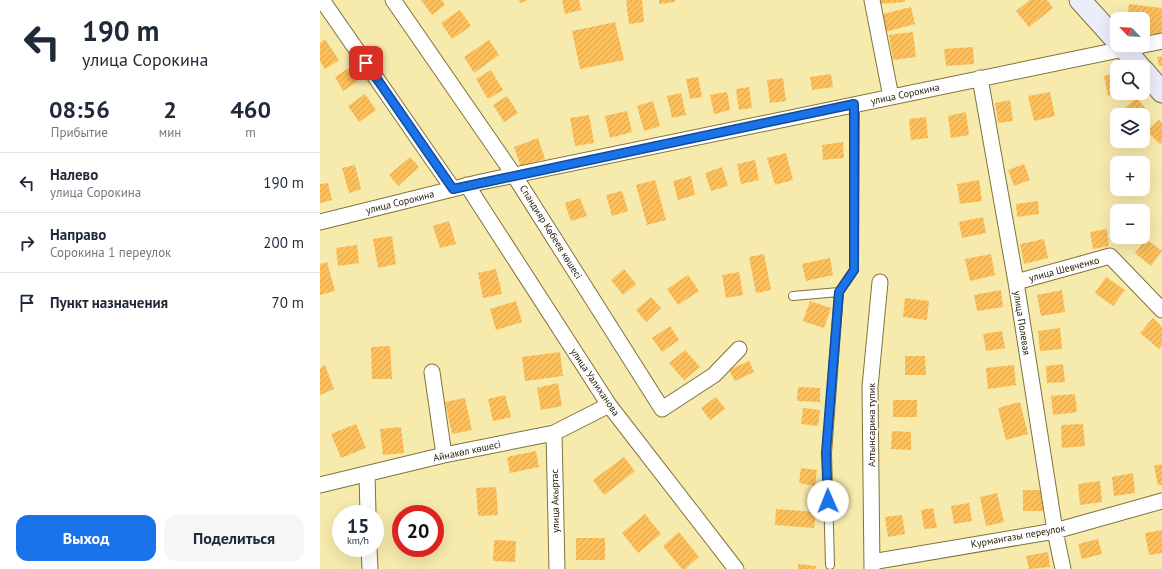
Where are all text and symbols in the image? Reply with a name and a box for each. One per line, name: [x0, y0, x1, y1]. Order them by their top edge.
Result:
text: 190 m: [82, 12, 159, 49]
north arrow: [1110, 12, 1150, 52]
map controls: [1110, 12, 1150, 244]
icon: left: [16, 16, 68, 68]
pin: [349, 46, 383, 80]
text: улица Сорокина: [82, 48, 208, 71]
icon: arrive: [355, 52, 377, 74]
button: search: [1110, 60, 1150, 100]
street label: улица Сорокина: [869, 80, 941, 108]
text: 08:56: [49, 94, 110, 125]
text: 2: [163, 94, 177, 125]
text: 460: [230, 94, 271, 125]
button: layers: [1110, 108, 1150, 148]
text: Прибытие: [51, 124, 108, 141]
text: мин: [159, 124, 181, 141]
text: m: [245, 124, 256, 141]
button: +: [1110, 156, 1150, 196]
text: Налево: [50, 165, 98, 184]
icon: left: [16, 172, 38, 194]
text: 190 m: [263, 173, 304, 192]
street label: Спандияр Көбеев көшесі: [517, 183, 585, 281]
text: улица Сорокина: [50, 184, 141, 201]
street label: улица Сорокина: [364, 187, 436, 217]
button: −: [1110, 204, 1150, 244]
text: Направо: [50, 225, 106, 244]
icon: right: [16, 232, 38, 254]
text: 200 m: [263, 233, 304, 252]
text: Сорокина 1 переулок: [50, 244, 171, 261]
street label: улица Шевченко: [1027, 253, 1101, 285]
street label: улица Полевая: [1011, 290, 1034, 356]
icon: arrive: [16, 292, 38, 314]
text: Пункт назначения: [50, 293, 168, 312]
text: 70 m: [271, 293, 304, 312]
street label: улица Уалиханова: [567, 346, 623, 418]
street label: Алтынсарина тупик: [865, 383, 878, 467]
street label: Айнакөл көшесі: [432, 437, 502, 465]
street label: улица Акыртас: [548, 469, 562, 533]
position arrow: [807, 480, 849, 522]
speed limit sign: 20: [392, 505, 444, 557]
text: 15: [347, 513, 369, 539]
button: Выход: [16, 515, 156, 561]
button: Поделиться: [164, 515, 304, 561]
street label: Курмангазы переулок: [970, 521, 1066, 551]
text: km/h: [347, 534, 369, 547]

